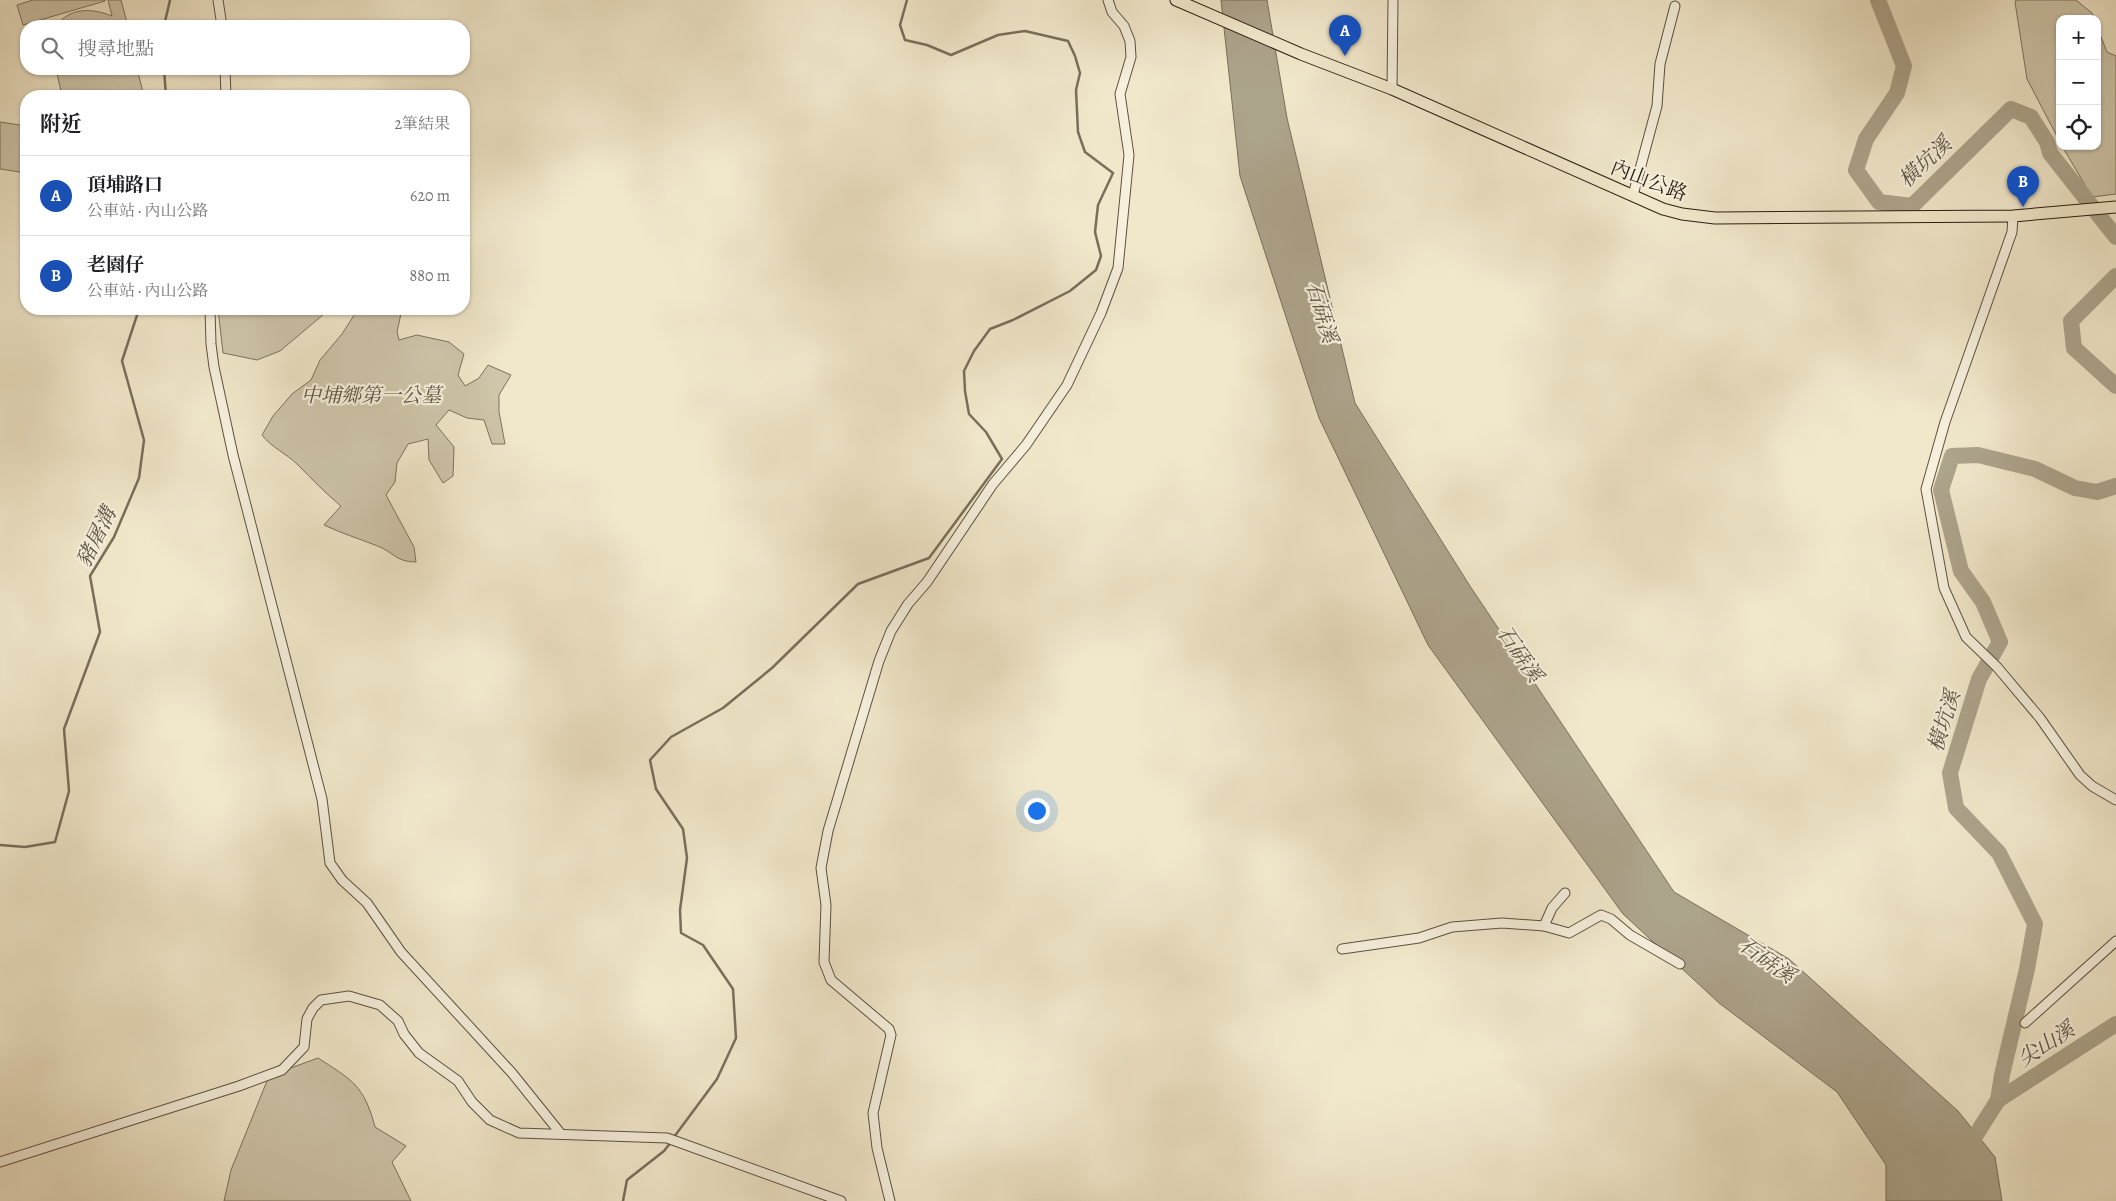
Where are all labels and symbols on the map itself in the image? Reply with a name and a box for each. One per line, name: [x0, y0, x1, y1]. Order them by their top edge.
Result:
pin: A: [1329, 15, 1361, 56]
water label: 橫坑溪: [1892, 129, 1959, 194]
street label: 內山公路: [1607, 154, 1691, 207]
pin: B: [2007, 166, 2039, 207]
water label: 石硦溪: [1300, 278, 1345, 348]
park label: 中埔鄉第一公墓: [301, 382, 444, 409]
water label: 豬屠溝: [70, 500, 124, 571]
water label: 石硦溪: [1491, 620, 1550, 690]
water label: 橫坑溪: [1921, 685, 1967, 755]
your location: [1024, 798, 1050, 824]
water label: 石硦溪: [1733, 930, 1802, 991]
water label: 尖山溪: [2012, 1014, 2082, 1073]

